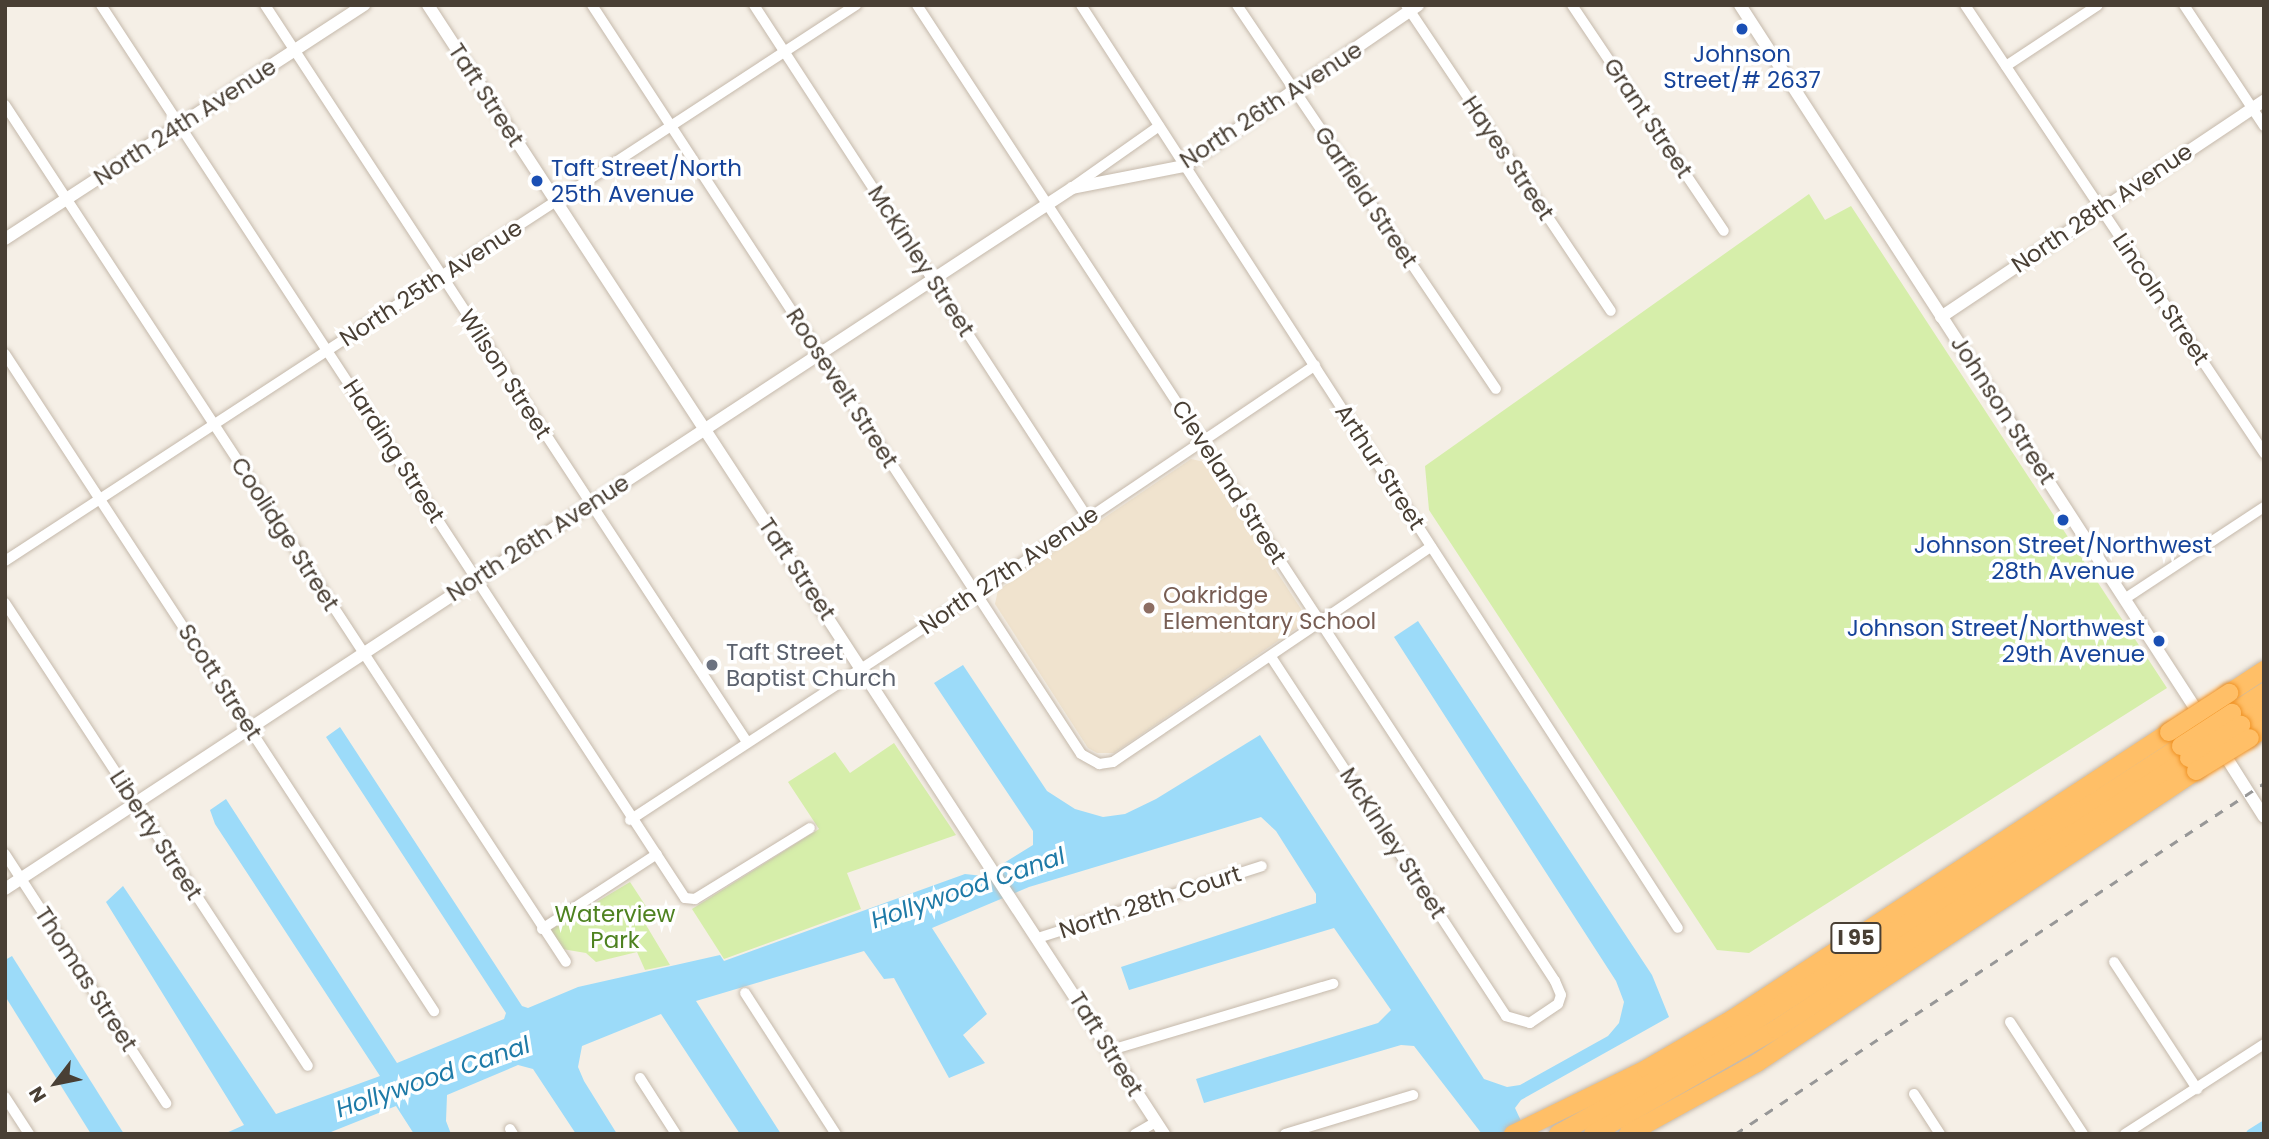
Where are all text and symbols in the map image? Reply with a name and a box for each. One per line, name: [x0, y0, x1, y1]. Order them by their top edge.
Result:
marker: Johnson Street/# 2637: [1734, 21, 1750, 37]
street label: North 26th Avenue: [1175, 36, 1367, 174]
street label: Taft Street: [442, 38, 530, 152]
place label: Johnson Street/# 2637: [1663, 40, 1821, 94]
street label: North 24th Avenue: [89, 53, 281, 191]
street label: Grant Street: [1598, 53, 1698, 183]
street label: Hayes Street: [1456, 91, 1560, 225]
street label: Garfield Street: [1309, 121, 1423, 273]
street label: North 28th Avenue: [2006, 137, 2198, 279]
place label: Taft Street/North 25th Avenue: [551, 154, 742, 208]
marker: Taft Street/North 25th Avenue: [529, 173, 545, 189]
street label: McKinley Street: [862, 180, 980, 342]
street label: North 25th Avenue: [335, 214, 527, 352]
street label: Lincoln Street: [2107, 228, 2215, 370]
street label: Roosevelt Street: [780, 303, 904, 473]
street label: Wilson Street: [453, 304, 557, 444]
street label: Johnson Street: [1945, 331, 2061, 489]
street label: Harding Street: [337, 374, 451, 528]
street label: Cleveland Street: [1166, 395, 1292, 569]
street label: Arthur Street: [1329, 399, 1431, 535]
street label: Coolidge Street: [225, 452, 345, 616]
street label: North 26th Avenue: [442, 469, 634, 607]
street label: North 27th Avenue: [914, 500, 1104, 640]
marker: Johnson Street/Northwest 28th Avenue: [2055, 512, 2071, 528]
street label: Taft Street: [753, 513, 841, 625]
place label: Johnson Street/Northwest 28th Avenue: [1914, 531, 2212, 585]
place label: Oakridge Elementary School: [1163, 581, 1376, 635]
marker: Oakridge Elementary School: [1141, 600, 1157, 616]
place label: Johnson Street/Northwest 29th Avenue: [1847, 614, 2145, 668]
street label: Scott Street: [172, 619, 268, 745]
marker: Johnson Street/Northwest 29th Avenue: [2151, 633, 2167, 649]
place label: Taft Street Baptist Church: [726, 638, 896, 692]
marker: Taft Street Baptist Church: [704, 657, 720, 673]
street label: McKinley Street: [1334, 762, 1452, 924]
street label: Liberty Street: [104, 765, 208, 905]
water label: Hollywood Canal: [867, 841, 1069, 935]
street label: North 28th Court: [1055, 860, 1245, 944]
park label: Waterview Park: [555, 900, 675, 954]
street label: Thomas Street: [29, 902, 143, 1056]
road number: I 95: [1830, 920, 1882, 956]
street label: Taft Street: [1063, 987, 1149, 1101]
water label: Hollywood Canal: [332, 1030, 534, 1124]
north arrow: [21, 1048, 91, 1118]
text: N: [23, 1081, 53, 1108]

